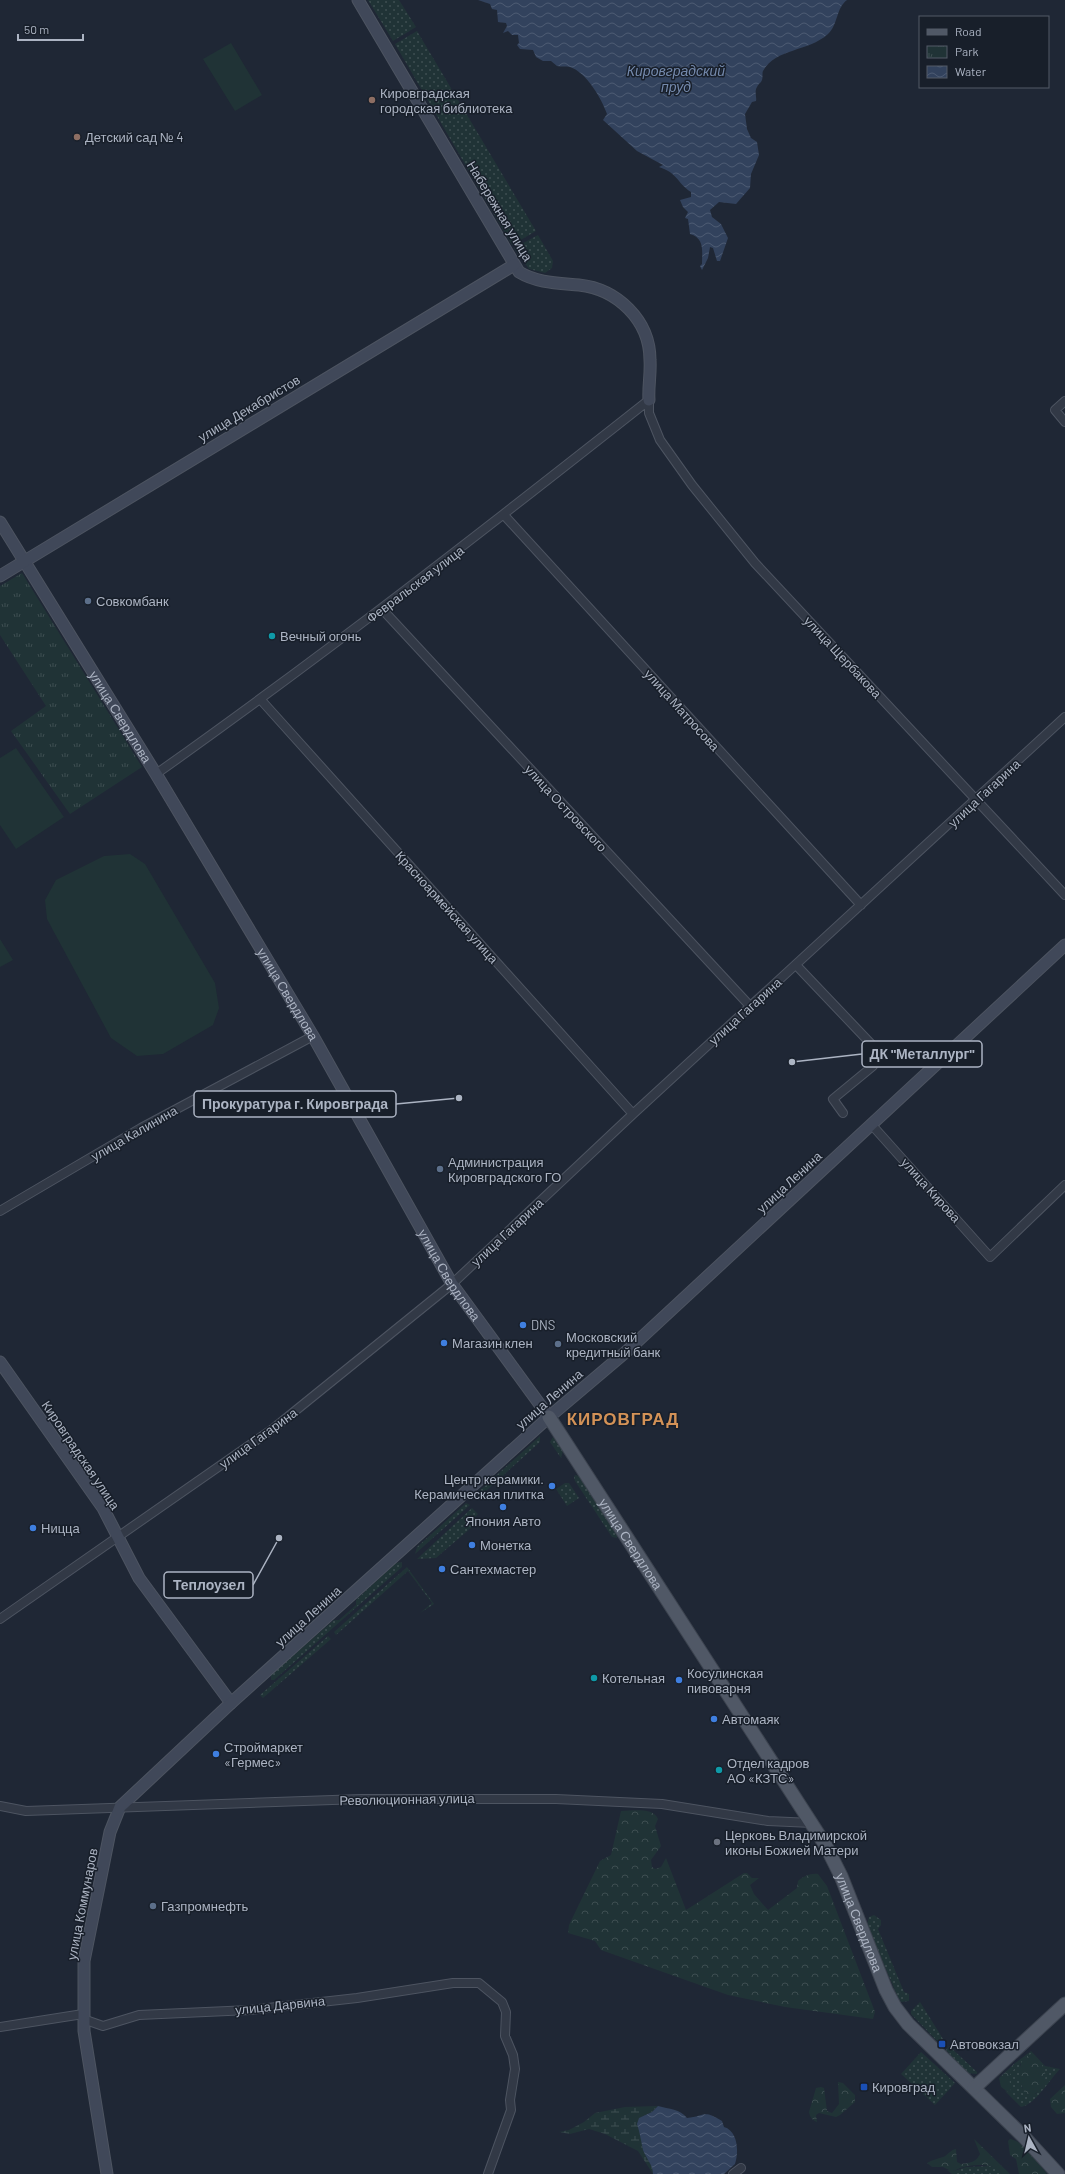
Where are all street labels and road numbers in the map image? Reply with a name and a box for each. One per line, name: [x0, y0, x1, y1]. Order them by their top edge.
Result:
street label: Набережная улица: [464, 158, 537, 265]
street label: улица Декабристов: [195, 371, 303, 445]
street label: Февральская улица: [363, 542, 468, 626]
street label: улица Щербакова: [801, 613, 886, 702]
street label: улица Матросова: [641, 666, 723, 755]
street label: улица Свердлова: [86, 668, 155, 766]
street label: улица Гагарина: [945, 755, 1024, 830]
street label: улица Островского: [521, 761, 611, 855]
street label: Красноармейская улица: [392, 847, 502, 967]
street label: улица Свердлова: [254, 945, 322, 1044]
street label: улица Гагарина: [705, 974, 785, 1048]
street label: улица Калинина: [88, 1101, 181, 1164]
street label: улица Ленина: [753, 1147, 825, 1216]
street label: улица Кирова: [898, 1154, 965, 1226]
street label: улица Гагарина: [468, 1194, 547, 1269]
street label: улица Свердлова: [415, 1226, 485, 1324]
street label: улица Ленина: [512, 1365, 586, 1432]
street label: Кировградская улица: [39, 1397, 124, 1513]
street label: улица Гагарина: [216, 1404, 301, 1472]
street label: улица Свердлова: [596, 1495, 667, 1593]
street label: улица Ленина: [272, 1582, 345, 1650]
street label: Революционная улица: [339, 1790, 476, 1808]
street label: улица Коммунаров: [63, 1847, 101, 1961]
street label: улица Свердлова: [833, 1870, 886, 1975]
street label: улица Дарвина: [234, 1992, 326, 2018]

